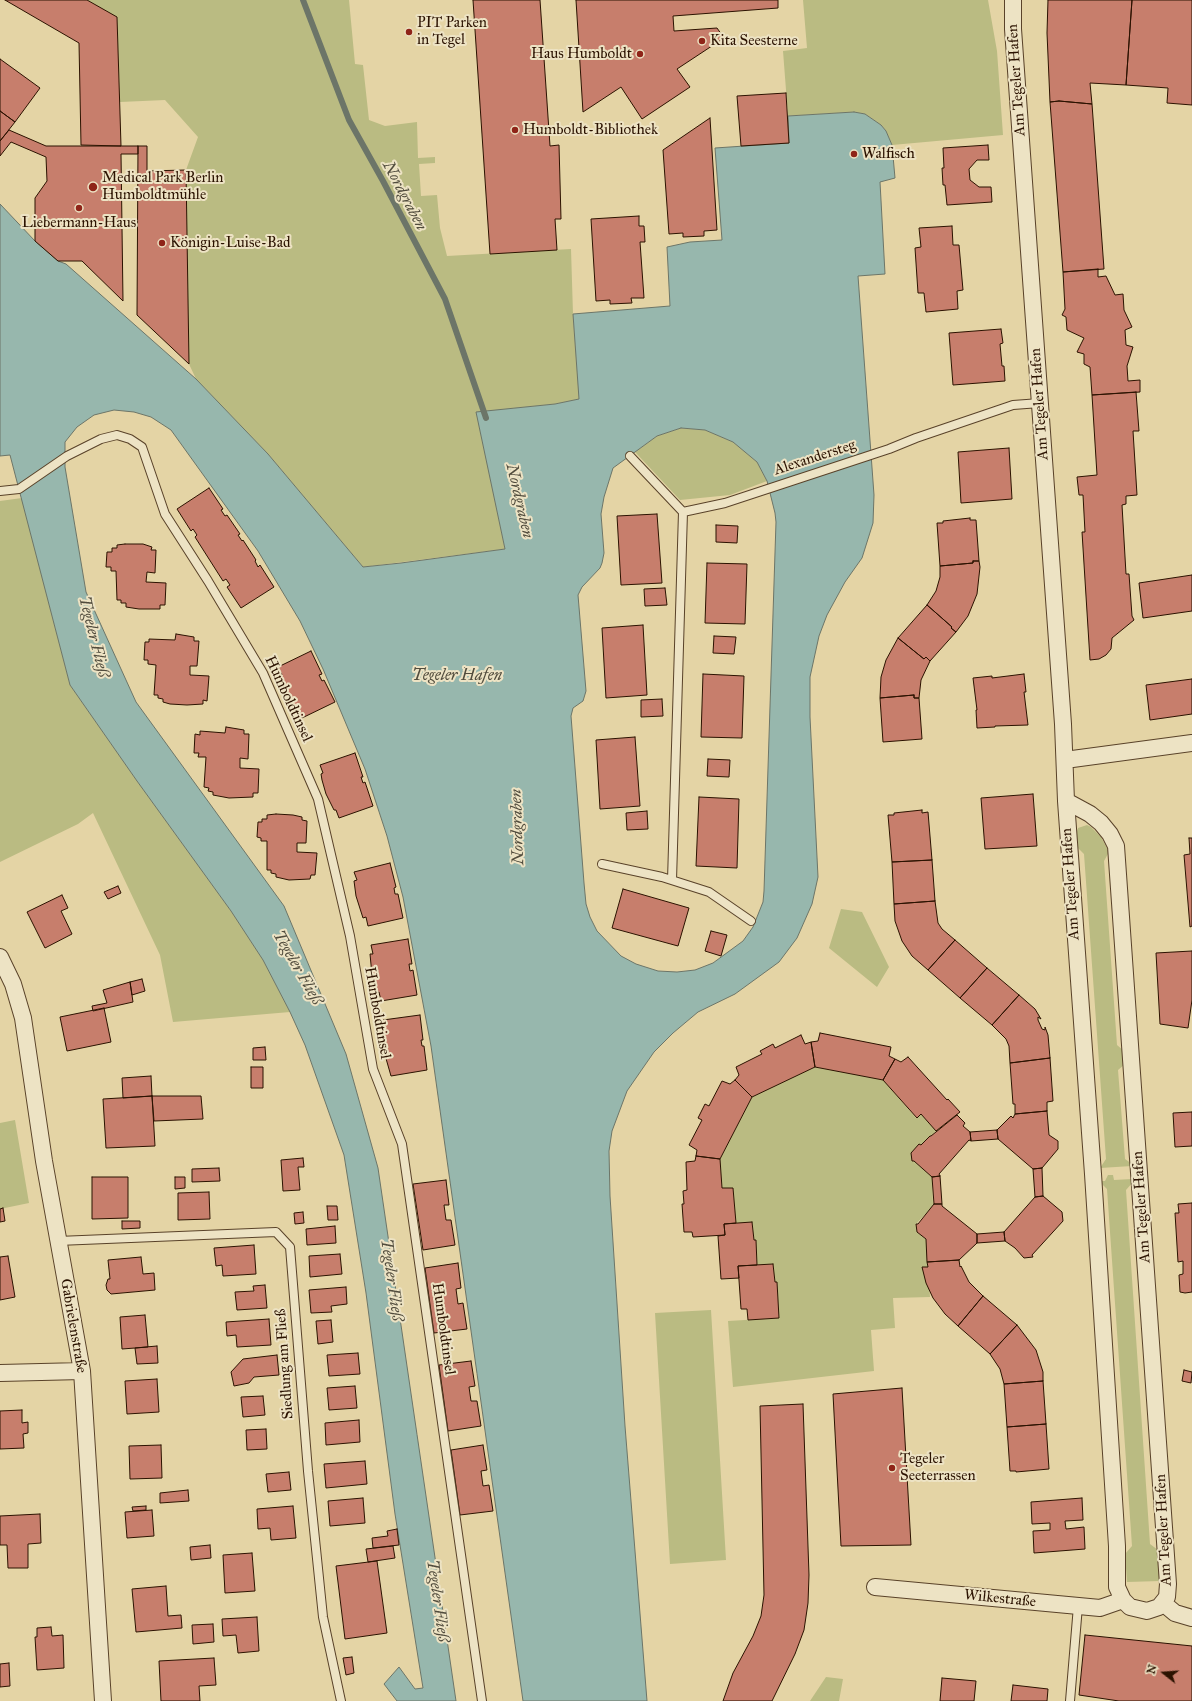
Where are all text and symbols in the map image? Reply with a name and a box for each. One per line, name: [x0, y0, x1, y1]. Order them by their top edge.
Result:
place label: PIT Parken in Tegel: [417, 14, 487, 49]
street label: Am Tegeler Hafen: [1004, 23, 1030, 137]
marker: PIT Parken in Tegel: [404, 27, 414, 37]
place label: Kita Seesterne: [710, 32, 798, 50]
marker: Kita Seesterne: [697, 36, 707, 46]
place label: Haus Humboldt: [531, 45, 632, 63]
marker: Haus Humboldt: [635, 49, 645, 59]
place label: Humboldt-Bibliothek: [523, 121, 658, 139]
marker: Humboldt-Bibliothek: [510, 125, 520, 135]
place label: Walfisch: [862, 145, 915, 163]
marker: Walfisch: [849, 149, 859, 159]
water label: Nordgraben: [378, 158, 430, 234]
place label: Medical Park Berlin Humboldtmühle: [102, 169, 223, 204]
marker: Medical Park Berlin Humboldtmühle: [87, 181, 99, 193]
marker: Liebermann-Haus: [74, 203, 84, 213]
place label: Liebermann-Haus: [22, 214, 136, 232]
place label: Königin-Luise-Bad: [170, 234, 291, 252]
marker: Königin-Luise-Bad: [157, 238, 167, 248]
street label: Am Tegeler Hafen: [1027, 347, 1053, 461]
street label: Alexandersteg: [772, 436, 858, 480]
water label: Nordgraben: [501, 462, 537, 540]
water label: Tegeler Fließ: [74, 595, 112, 679]
street label: Humboldtinsel: [260, 653, 316, 745]
water label: Tegeler Hafen: [412, 666, 502, 686]
water label: Nordgraben: [507, 789, 529, 865]
street label: Am Tegeler Hafen: [1058, 827, 1084, 941]
water label: Tegeler Fließ: [268, 927, 326, 1009]
street label: Humboldtinsel: [360, 966, 394, 1060]
street label: Am Tegeler Hafen: [1129, 1150, 1155, 1264]
water label: Tegeler Fließ: [376, 1238, 406, 1322]
street label: Gabrielenstraße: [56, 1277, 90, 1375]
street label: Humboldtinsel: [428, 1282, 458, 1376]
street label: Siedlung am Fließ: [272, 1308, 298, 1420]
place label: Tegeler Seeterrassen: [900, 1450, 976, 1485]
marker: Tegeler Seeterrassen: [887, 1463, 897, 1473]
street label: Am Tegeler Hafen: [1152, 1474, 1176, 1586]
water label: Tegeler Fließ: [422, 1559, 452, 1643]
street label: Wilkestraße: [963, 1586, 1037, 1612]
north arrow: [1144, 1653, 1184, 1693]
text: N: [1144, 1663, 1160, 1676]

